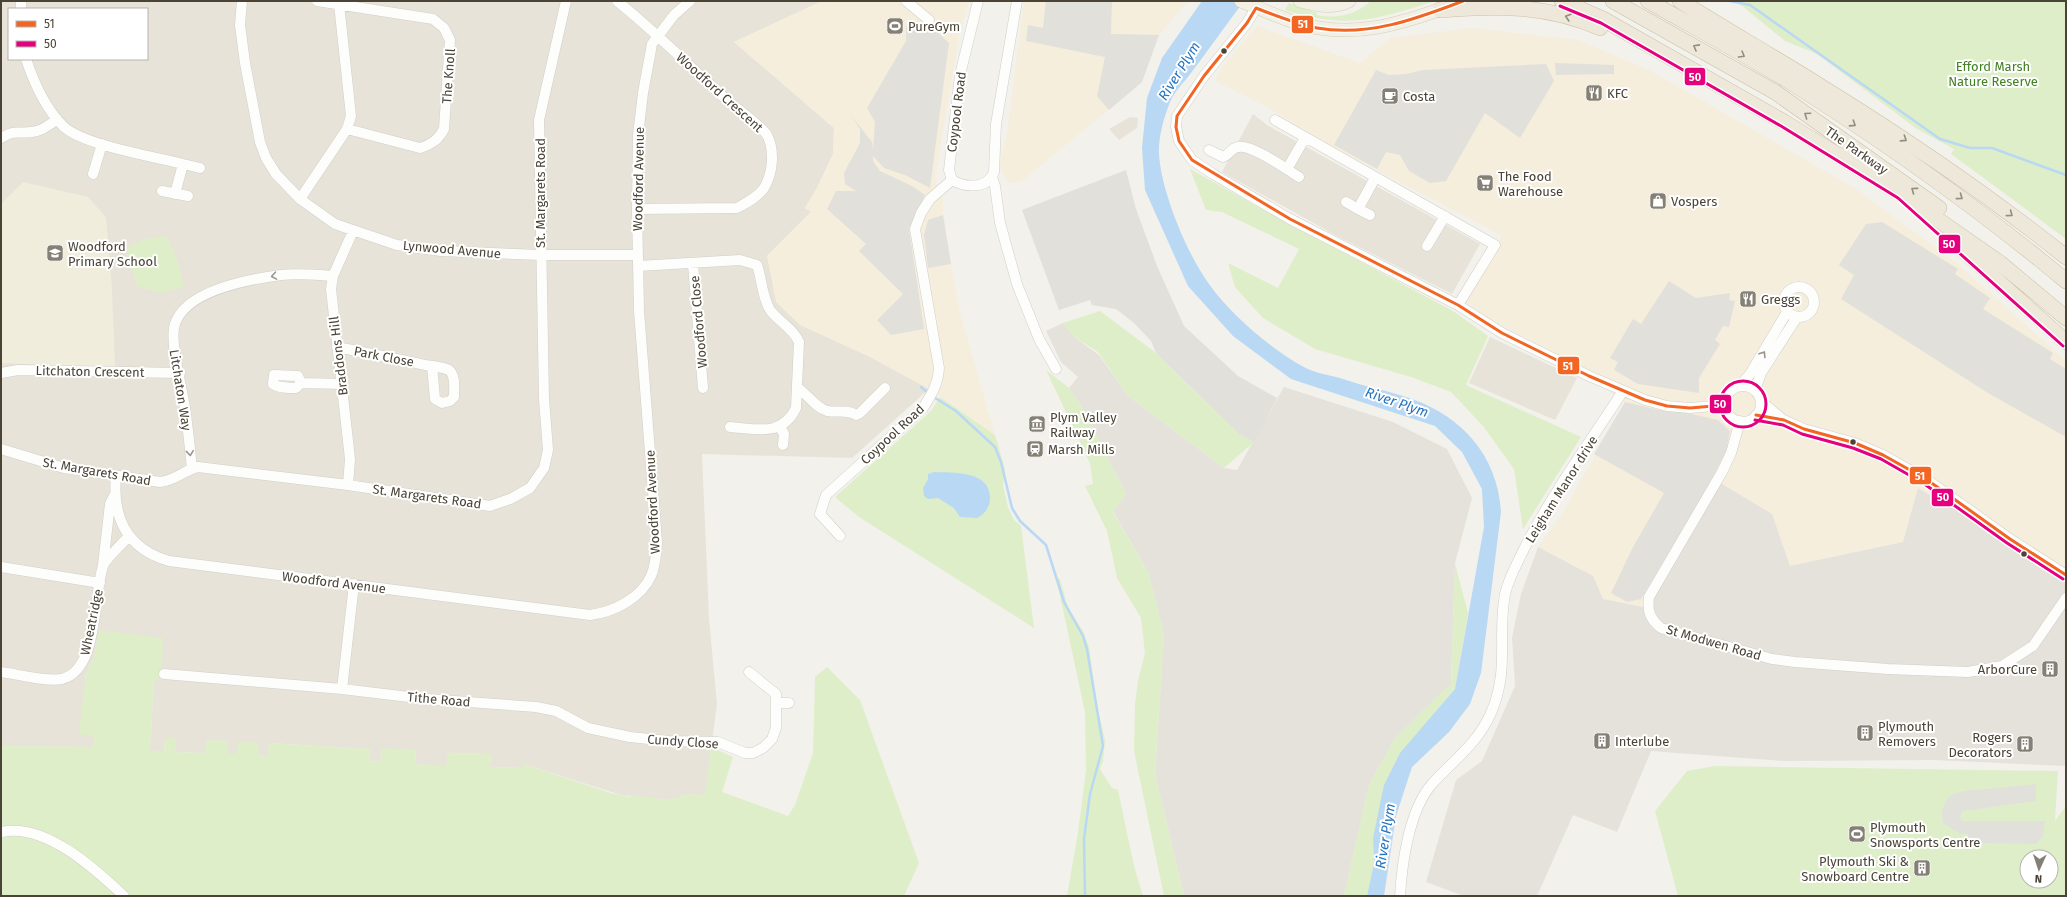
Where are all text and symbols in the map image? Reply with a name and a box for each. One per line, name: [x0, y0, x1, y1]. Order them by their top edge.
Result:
legend: [8, 8, 148, 60]
one-way arrow: [1564, 13, 1571, 22]
line badge: 51: [1291, 15, 1314, 34]
sports icon: PureGym: [885, 16, 905, 36]
text: 51: [44, 17, 55, 31]
text: 51: [1298, 18, 1308, 31]
place label: PureGym: [908, 19, 960, 34]
text: 50: [44, 37, 57, 51]
water label: River Plym: [1155, 39, 1204, 104]
one-way arrow: [1693, 45, 1701, 52]
unlabelled marker: [1219, 46, 1229, 56]
street label: The Knoll: [439, 48, 458, 104]
street label: Woodford Crescent: [673, 50, 766, 135]
one-way arrow: [1738, 50, 1745, 57]
park label: Efford Marsh Nature Reserve: [1948, 59, 2038, 89]
line badge: 50: [1684, 67, 1706, 86]
street label: Coypool Road: [944, 71, 969, 153]
text: 50: [1689, 71, 1702, 84]
restaurant icon: KFC: [1584, 83, 1604, 103]
cafe icon: Costa: [1380, 86, 1400, 106]
place label: KFC: [1607, 86, 1629, 101]
place label: Costa: [1403, 89, 1435, 104]
one-way arrow: [1805, 113, 1812, 120]
one-way arrow: [1848, 119, 1855, 126]
street label: The Parkway: [1823, 123, 1891, 178]
street label: Woodford Avenue: [630, 127, 647, 231]
one-way arrow: [1900, 135, 1907, 142]
street label: St. Margarets Road: [533, 138, 548, 248]
place label: The Food Warehouse: [1498, 169, 1563, 199]
supermarket icon: The Food Warehouse: [1475, 173, 1495, 193]
one-way arrow: [1911, 188, 1918, 195]
shop icon: Vospers: [1648, 191, 1668, 211]
one-way arrow: [1955, 192, 1962, 199]
place label: Vospers: [1671, 194, 1717, 209]
one-way arrow: [2006, 209, 2013, 217]
line badge: 50: [1938, 234, 1961, 254]
street label: Lynwood Avenue: [402, 238, 502, 261]
text: 50: [1943, 238, 1956, 251]
place label: Woodford Primary School: [68, 239, 157, 269]
school or university icon: Woodford Primary School: [45, 243, 65, 263]
one-way arrow: [271, 272, 278, 280]
street label: Woodford Close: [687, 275, 710, 369]
restaurant icon: Greggs: [1738, 289, 1758, 309]
place label: Greggs: [1761, 292, 1800, 307]
street label: Braddons Hill: [326, 315, 351, 397]
street label: Park Close: [353, 343, 415, 370]
street label: Litchaton Way: [167, 348, 194, 432]
one-way arrow: [1758, 352, 1765, 359]
line badge: 51: [1557, 356, 1580, 375]
text: 51: [1563, 360, 1573, 373]
street label: Litchaton Crescent: [35, 363, 145, 380]
water label: River Plym: [1363, 384, 1431, 421]
line badge: 50: [1709, 394, 1732, 414]
text: 50: [1714, 398, 1727, 411]
street label: Coypool Road: [858, 401, 927, 468]
place label: Plym Valley Railway: [1050, 410, 1117, 440]
museum icon: Plym Valley Railway: [1027, 414, 1047, 434]
street label: Leigham Manor drive: [1522, 433, 1601, 546]
unlabelled marker: [1848, 437, 1858, 447]
station icon: Marsh Mills: [1025, 439, 1045, 459]
place label: Marsh Mills: [1048, 442, 1115, 457]
street label: Woodford Avenue: [642, 449, 663, 554]
one-way arrow: [185, 450, 194, 456]
street label: St. Margarets Road: [42, 455, 152, 488]
line badge: 51: [1909, 466, 1932, 485]
text: 51: [1915, 470, 1925, 483]
street label: St. Margarets Road: [371, 481, 482, 512]
line badge: 50: [1931, 488, 1954, 507]
text: 50: [1937, 491, 1950, 504]
unlabelled marker: [2019, 549, 2029, 559]
street label: Woodford Avenue: [281, 569, 387, 596]
street label: Wheatridge: [77, 588, 106, 657]
street label: St Modwen Road: [1665, 622, 1763, 663]
building icon: ArborCure: [2040, 659, 2060, 679]
place label: ArborCure: [1978, 662, 2037, 677]
street label: Tithe Road: [407, 689, 471, 710]
place label: Plymouth Removers: [1878, 719, 1936, 749]
building icon: Plymouth Removers: [1855, 723, 1875, 743]
place label: Rogers Decorators: [1948, 730, 2012, 760]
building icon: Interlube: [1592, 731, 1612, 751]
street label: Cundy Close: [647, 732, 719, 751]
place label: Interlube: [1615, 734, 1669, 749]
building icon: Rogers Decorators: [2015, 734, 2035, 754]
water label: River Plym: [1372, 802, 1399, 870]
place label: Plymouth Snowsports Centre: [1870, 820, 1980, 850]
sports icon: Plymouth Snowsports Centre: [1847, 824, 1867, 844]
north arrow: [2019, 849, 2059, 889]
place label: Plymouth Ski & Snowboard Centre: [1801, 854, 1909, 884]
building icon: Plymouth Ski & Snowboard Centre: [1912, 858, 1932, 878]
text: N: [2035, 872, 2042, 885]

